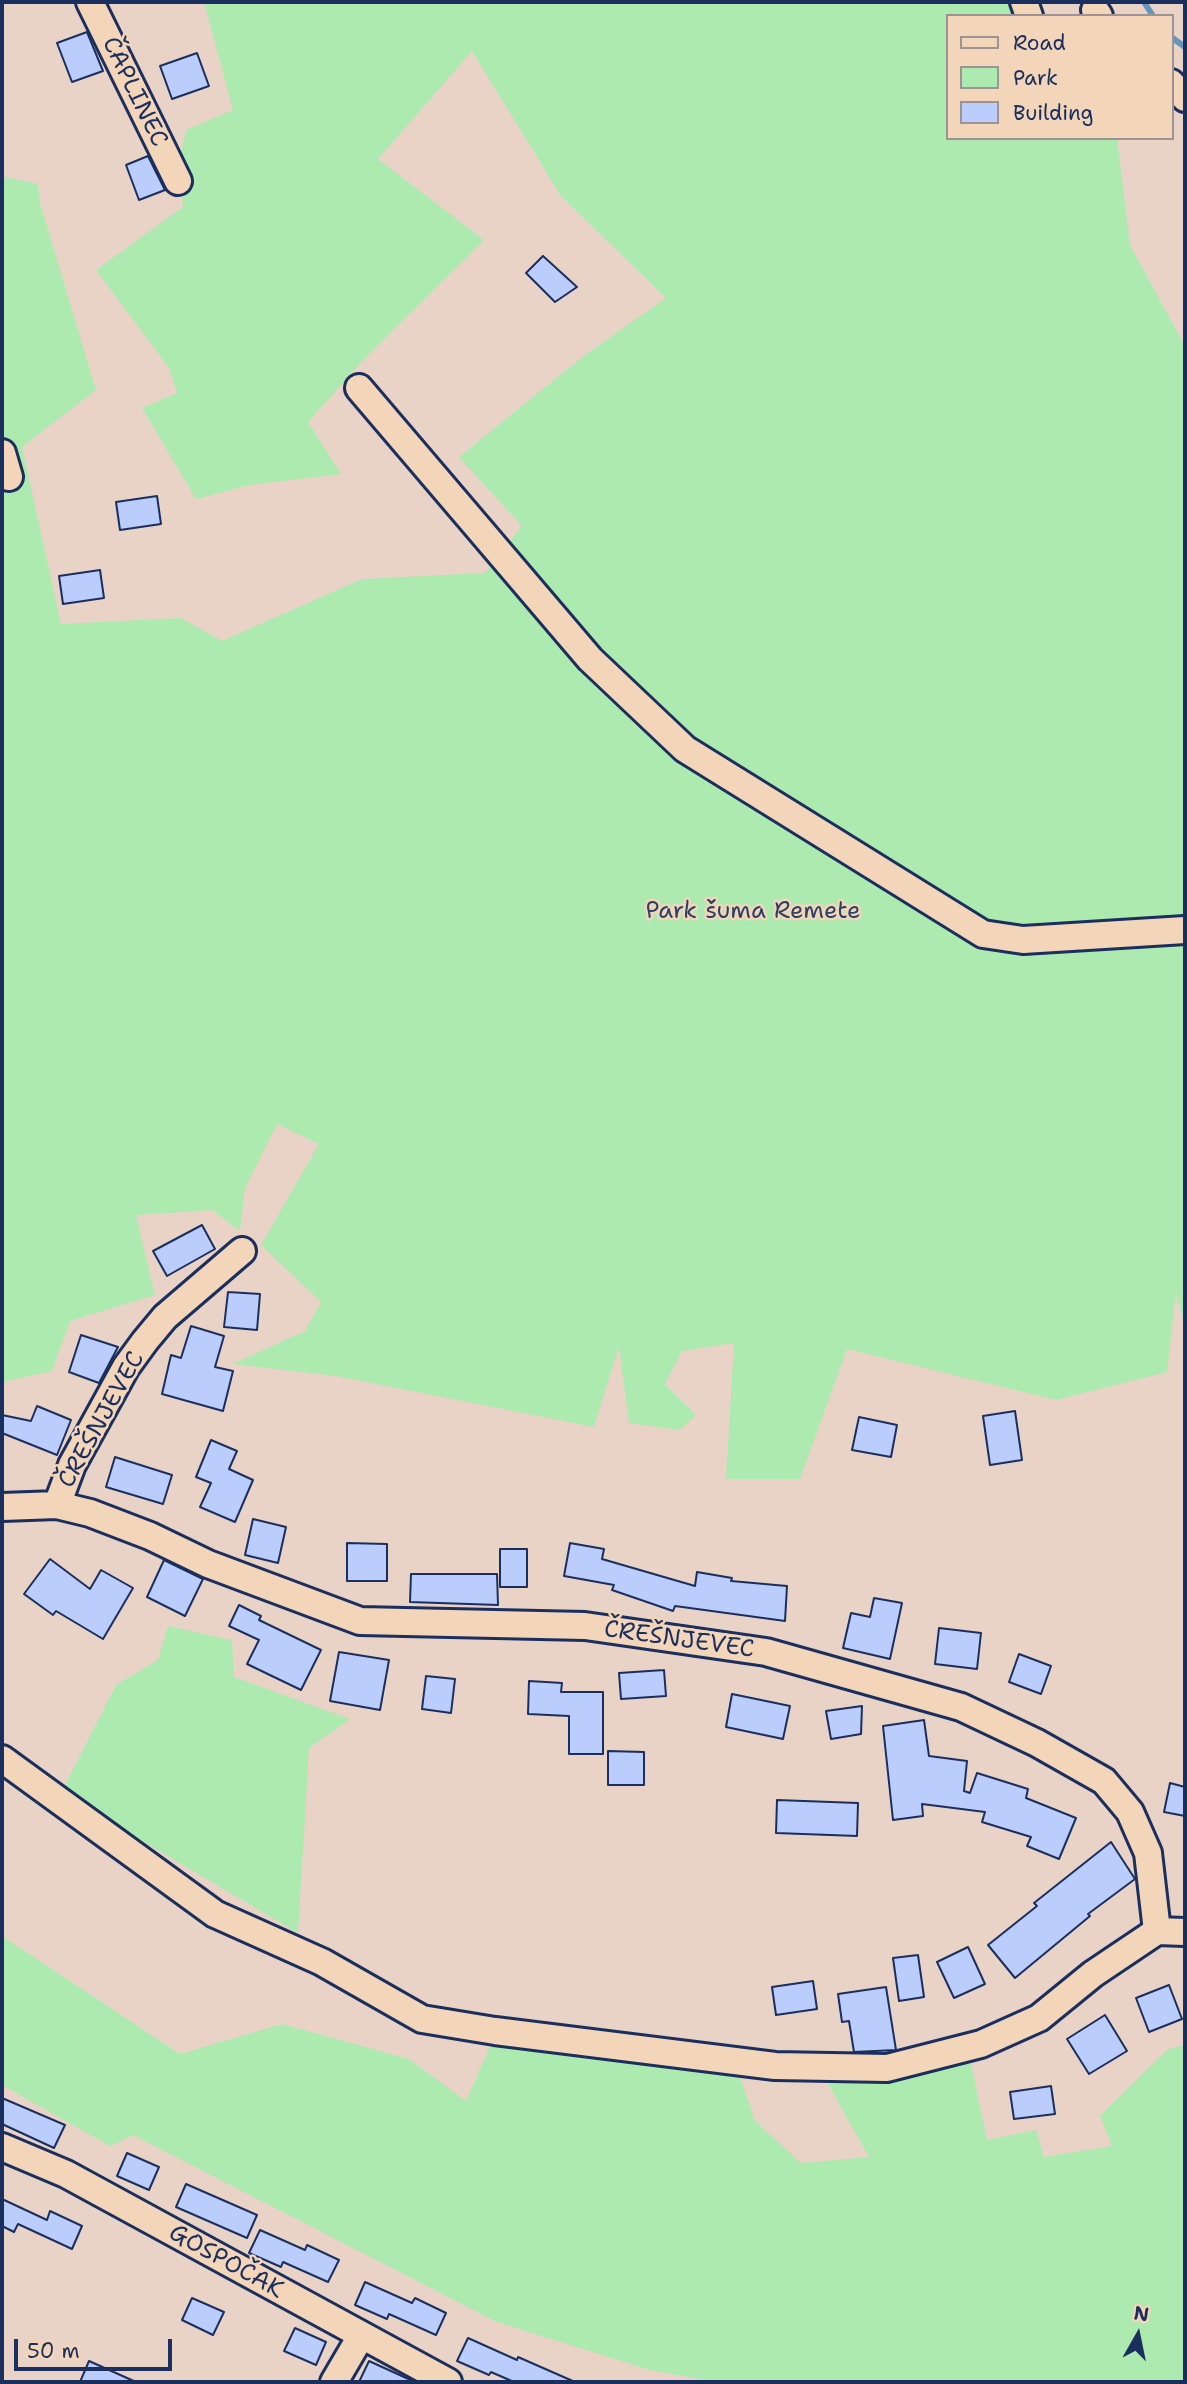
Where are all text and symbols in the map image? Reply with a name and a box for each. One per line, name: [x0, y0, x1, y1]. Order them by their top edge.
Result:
legend: [946, 14, 1173, 140]
text: Road: [1013, 29, 1066, 57]
street label: ČAPLINEC: [95, 32, 173, 152]
text: Park: [1013, 64, 1058, 92]
text: Building: [1013, 99, 1093, 127]
park label: Park šuma Remete: [645, 898, 861, 926]
street label: ČREŠNJEVEC: [53, 1347, 151, 1493]
street label: ČREŠNJEVEC: [602, 1615, 756, 1665]
street label: GOSPOČAK: [164, 2219, 288, 2305]
north arrow: [1103, 2300, 1173, 2370]
text: N: [1132, 2300, 1151, 2327]
scale bar: [18, 2324, 175, 2368]
text: 50 m: [27, 2337, 80, 2365]

